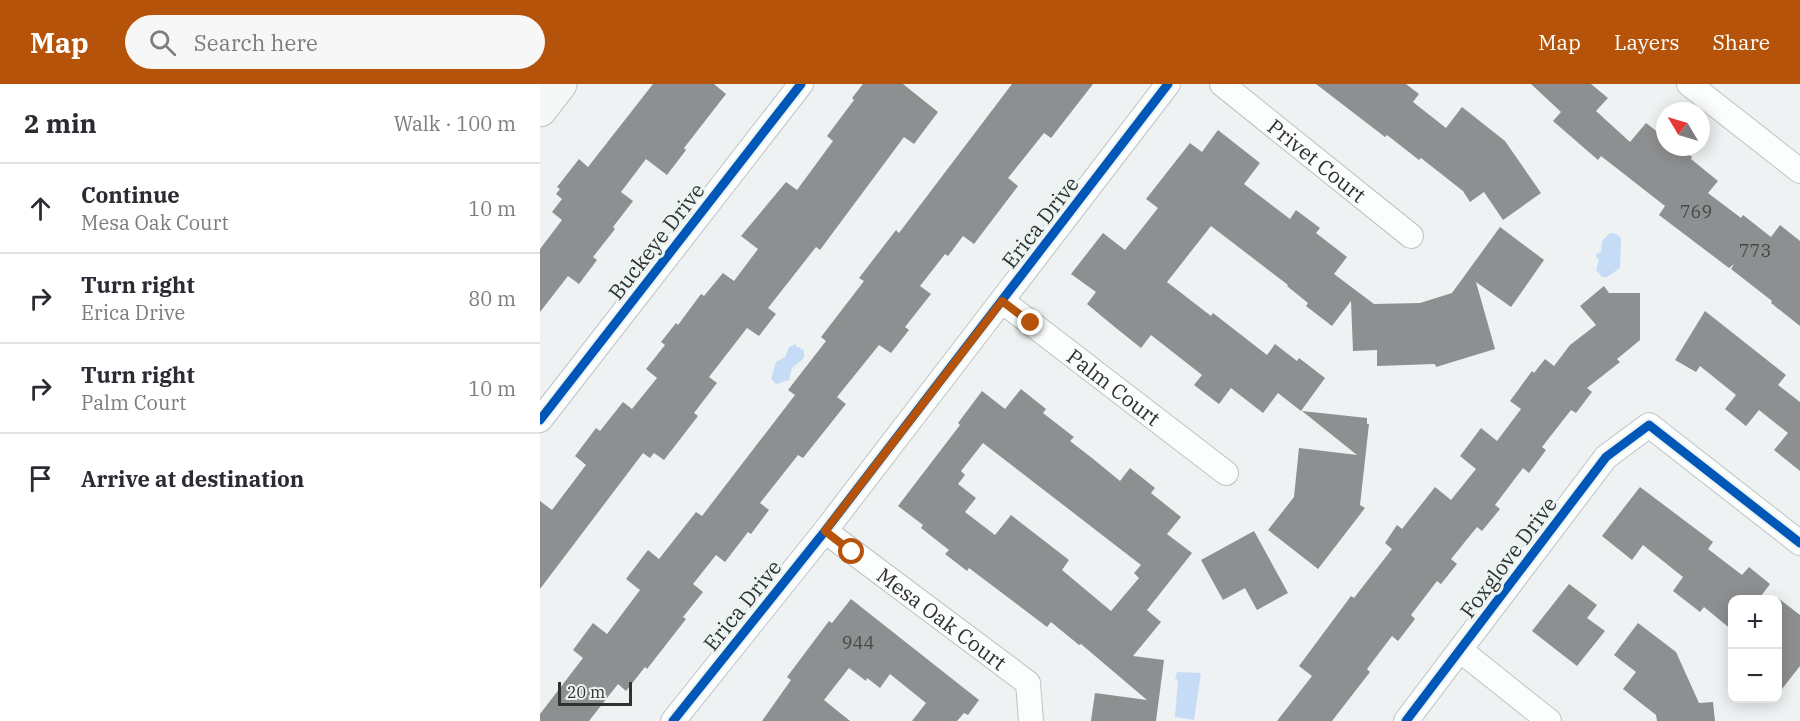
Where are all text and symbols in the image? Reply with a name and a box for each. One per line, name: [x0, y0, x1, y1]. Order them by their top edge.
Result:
search box: [125, 15, 545, 69]
text: Map: [30, 24, 89, 61]
icon: search: [146, 26, 179, 59]
text: Search here: [194, 28, 318, 57]
text: Map: [1538, 28, 1581, 56]
text: Layers: [1614, 28, 1680, 56]
text: Share: [1713, 28, 1770, 56]
north arrow: [1656, 102, 1710, 156]
text: 2 min: [24, 106, 97, 140]
text: Walk · 100 m: [394, 110, 516, 137]
street label: Privet Court: [1262, 112, 1372, 209]
street label: Erica Drive: [995, 170, 1085, 274]
street label: Buckeye Drive: [602, 177, 710, 305]
text: Continue: [81, 180, 180, 209]
icon: ahead: [24, 192, 57, 225]
text: 10 m: [468, 195, 516, 222]
house number: 769: [1680, 200, 1712, 223]
text: Mesa Oak Court: [81, 209, 229, 236]
house number: 773: [1739, 239, 1771, 262]
text: Turn right: [81, 270, 195, 299]
icon: right: [24, 282, 57, 315]
text: 80 m: [468, 285, 516, 312]
text: Erica Drive: [81, 299, 185, 326]
route end: [1017, 309, 1043, 335]
street label: Palm Court: [1061, 342, 1166, 432]
text: Turn right: [81, 360, 195, 389]
icon: right: [24, 372, 57, 405]
text: 10 m: [468, 375, 516, 402]
text: Palm Court: [81, 389, 186, 416]
icon: arrive: [24, 462, 57, 495]
text: Arrive at destination: [81, 464, 304, 493]
street label: Foxglove Drive: [1453, 491, 1563, 623]
route start: [838, 538, 864, 564]
street label: Erica Drive: [697, 554, 787, 656]
street label: Mesa Oak Court: [871, 561, 1012, 676]
map controls: [1728, 595, 1782, 703]
button: +: [1728, 595, 1782, 649]
house number: 944: [842, 631, 874, 654]
button: −: [1728, 649, 1782, 703]
scale bar: [558, 679, 632, 706]
text: 20 m: [567, 682, 605, 702]

